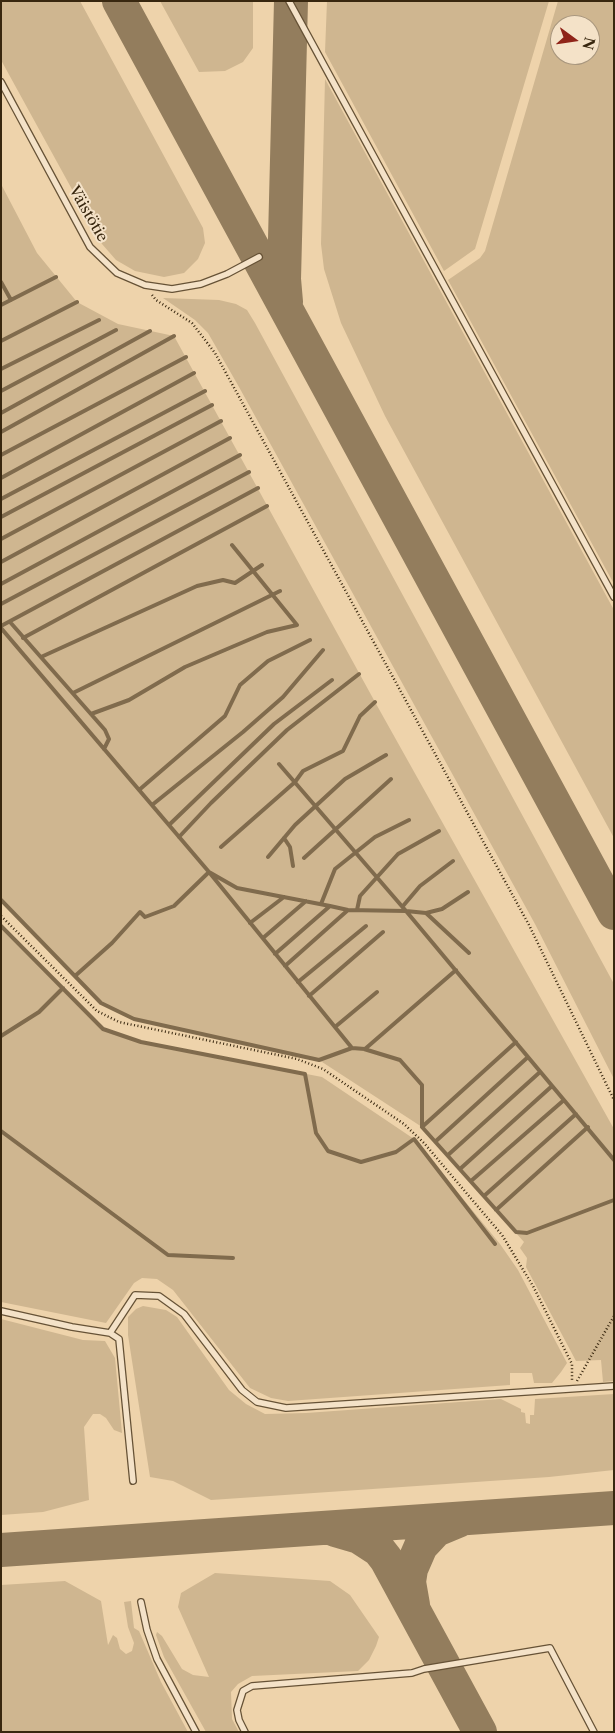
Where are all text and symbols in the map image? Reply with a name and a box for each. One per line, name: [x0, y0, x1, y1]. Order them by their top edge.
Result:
north arrow: [550, 15, 600, 65]
text: N: [578, 35, 599, 51]
street label: Väistötie: [65, 183, 111, 245]

